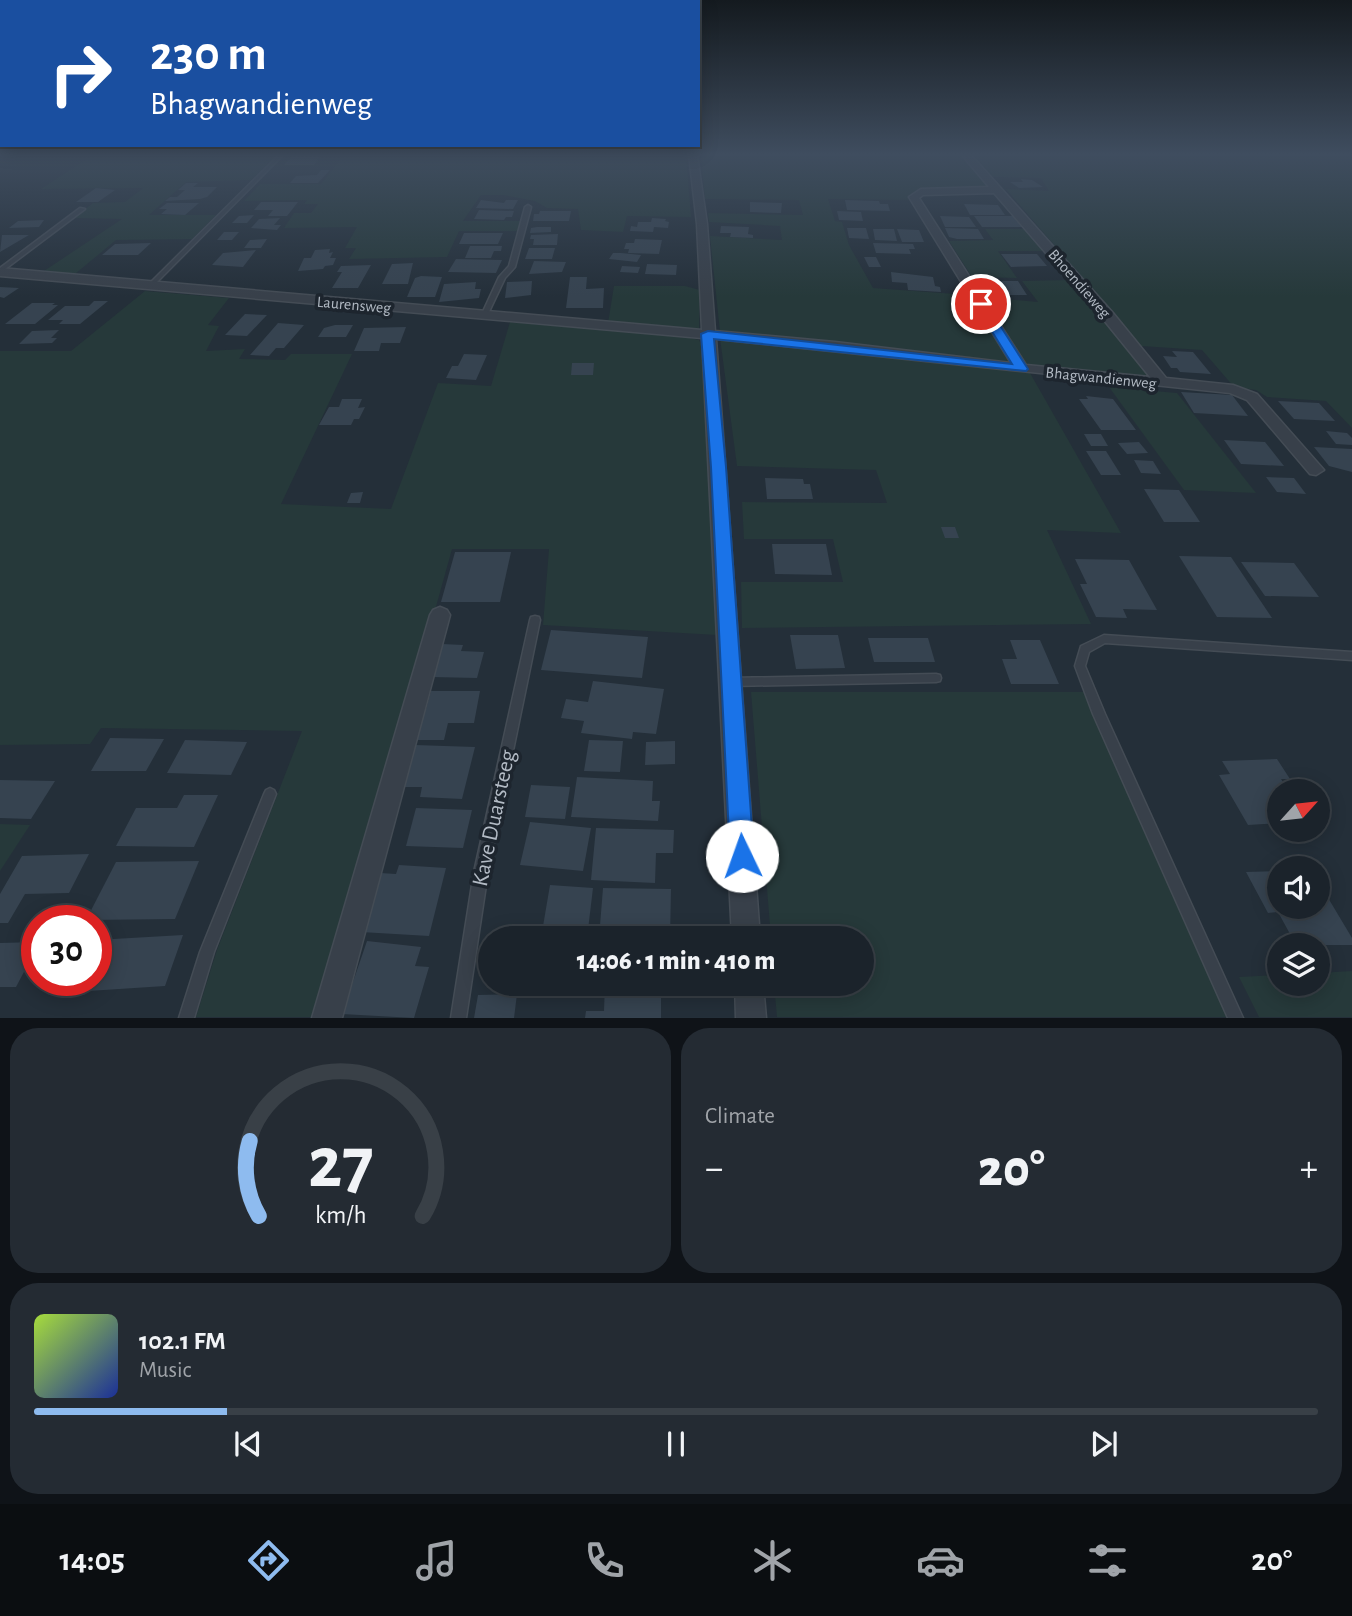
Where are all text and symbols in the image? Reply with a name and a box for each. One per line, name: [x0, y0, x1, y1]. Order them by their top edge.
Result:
icon: right: [35, 28, 126, 119]
text: 230 m: [150, 30, 267, 79]
text: Bhagwandienweg: [150, 88, 372, 120]
street label: Bhoendieweg: [1045, 246, 1113, 321]
pin: [951, 274, 1011, 334]
icon: arrive: [962, 285, 1000, 323]
street label: Laurensweg: [316, 294, 392, 316]
street label: Bhagwandienweg: [1045, 364, 1157, 392]
street label: Kave Duarsteeg: [469, 747, 520, 888]
north arrow: [1267, 779, 1330, 842]
map controls: [1267, 779, 1330, 996]
position arrow: [705, 819, 779, 893]
button: sound: [1267, 856, 1330, 919]
speed limit sign: 30: [21, 905, 112, 996]
button: layers: [1267, 933, 1330, 996]
text: 14:06 · 1 min · 410 m: [577, 948, 775, 974]
text: Climate: [705, 1105, 775, 1128]
text: 27: [308, 1129, 373, 1202]
text: 20°: [978, 1143, 1045, 1195]
text: −: [705, 1150, 723, 1188]
text: +: [1300, 1150, 1318, 1188]
text: km/h: [315, 1203, 366, 1228]
text: 102.1 FM: [139, 1328, 226, 1354]
text: Music: [139, 1359, 191, 1382]
icon: previous: [229, 1425, 267, 1463]
icon: pause: [657, 1425, 695, 1463]
icon: next: [1085, 1425, 1123, 1463]
icon: directions: [244, 1536, 293, 1585]
icon: music: [412, 1536, 461, 1585]
icon: phone: [580, 1536, 629, 1585]
icon: climate: [748, 1536, 797, 1585]
icon: car: [916, 1536, 965, 1585]
icon: filters: [1083, 1536, 1132, 1585]
text: 14:05: [59, 1544, 125, 1576]
text: 20°: [1251, 1544, 1292, 1576]

